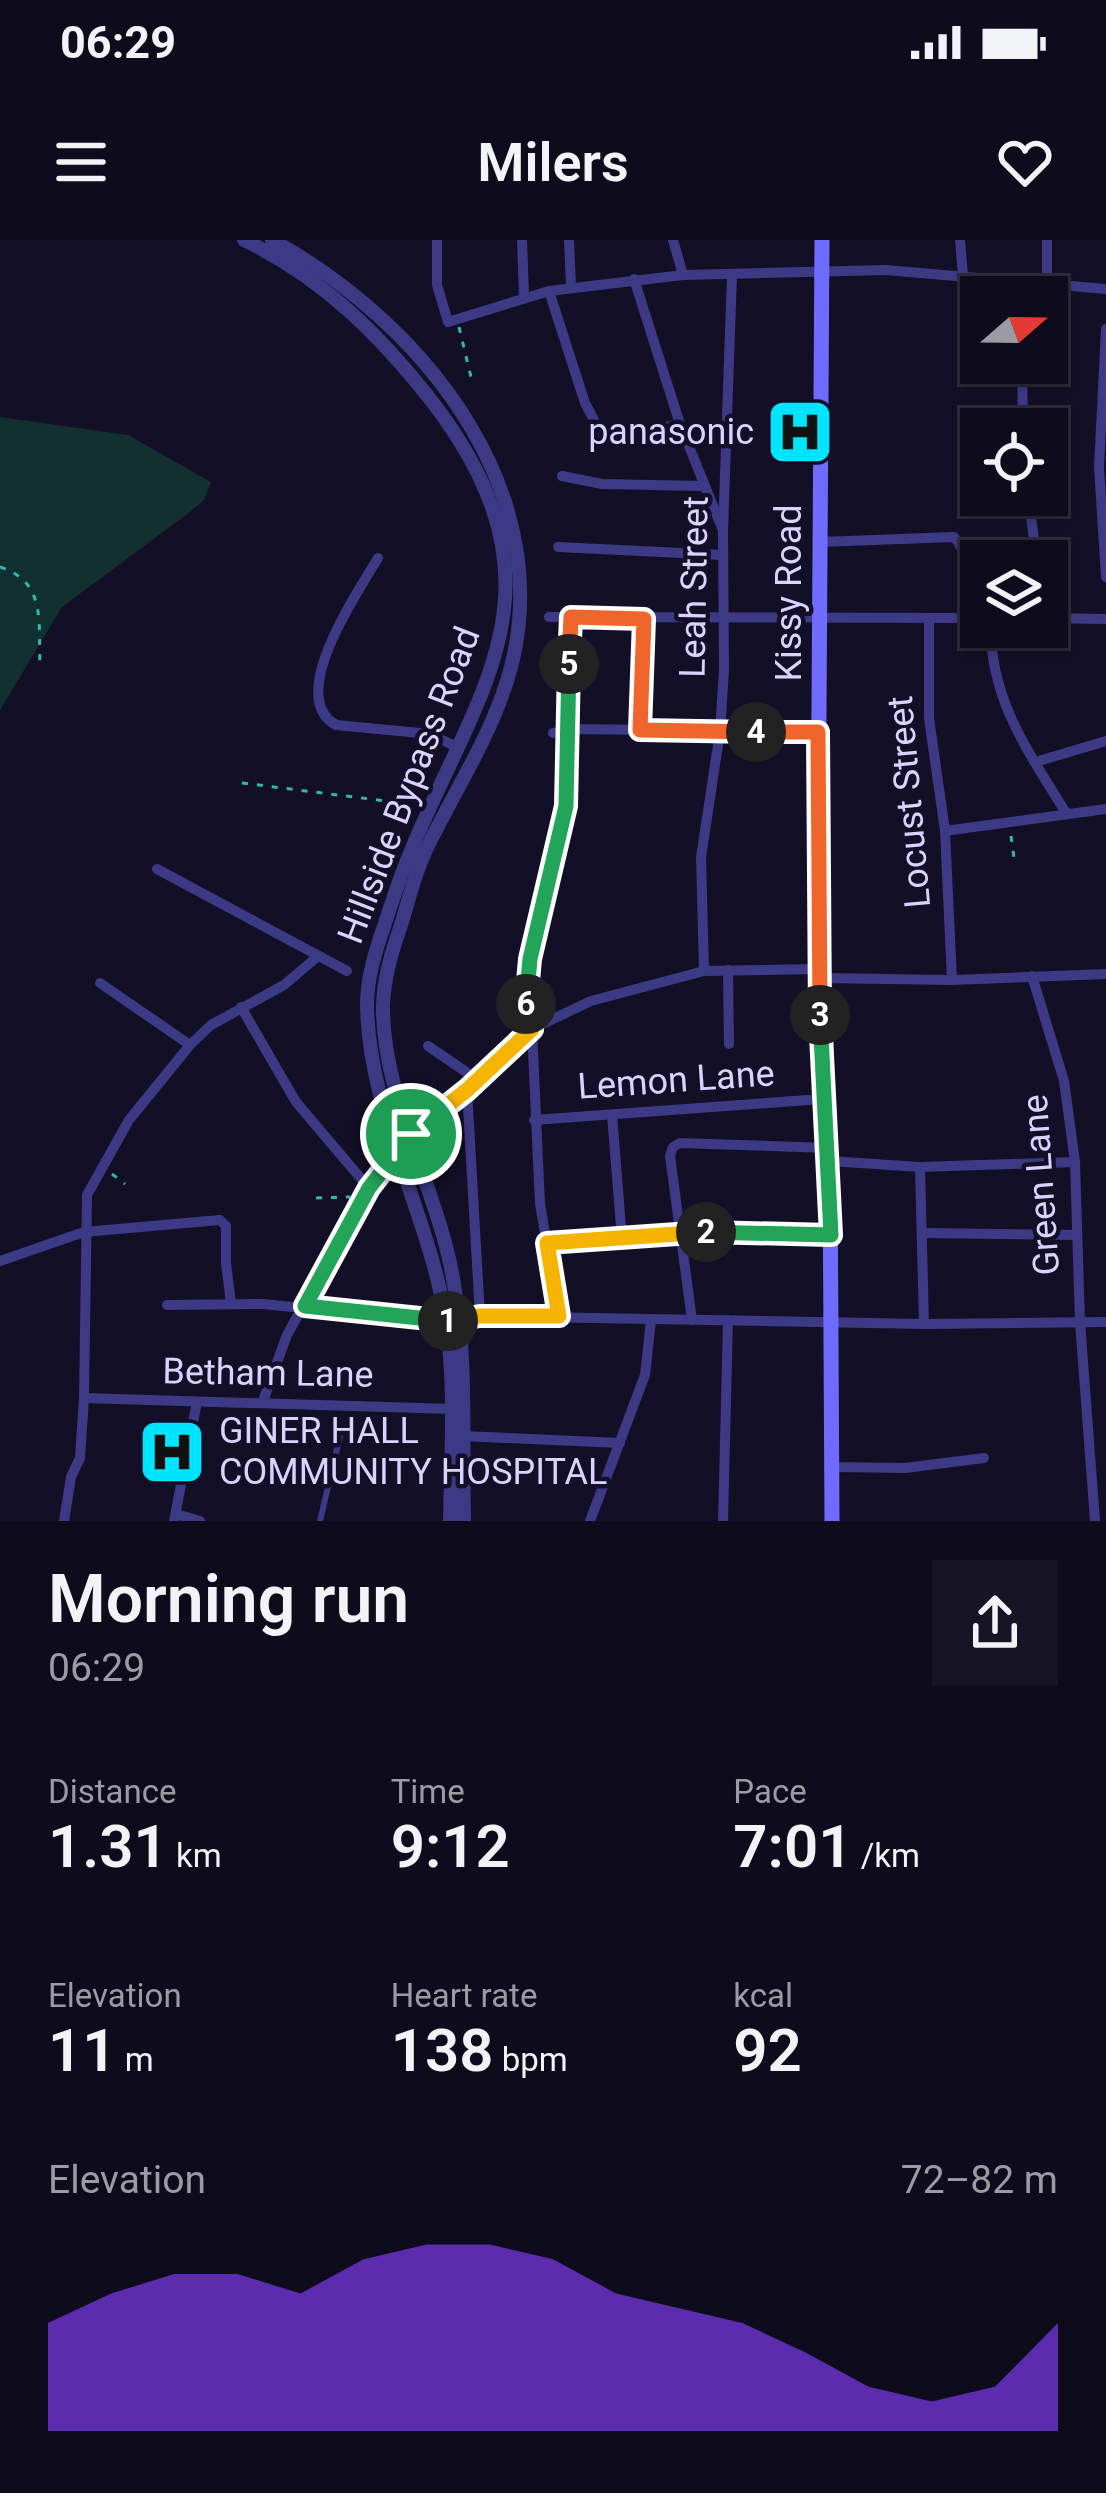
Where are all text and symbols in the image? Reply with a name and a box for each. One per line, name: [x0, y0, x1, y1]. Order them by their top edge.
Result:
text: 06:29: [60, 16, 176, 69]
icon: menu: [48, 129, 114, 195]
icon: heart: [992, 129, 1058, 195]
text: Milers: [477, 131, 629, 194]
north arrow: [960, 276, 1068, 384]
map controls: [960, 276, 1068, 648]
hospital icon: panasonic: [765, 397, 835, 467]
button: locate: [960, 408, 1068, 516]
place label: panasonic: [588, 411, 754, 453]
street label: Leah Street: [671, 496, 717, 678]
street label: Kissy Road: [768, 504, 810, 682]
button: layers: [960, 540, 1068, 648]
street label: Hillside Bypass Road: [329, 621, 489, 949]
pin: 5: [539, 634, 599, 694]
text: 5: [560, 644, 578, 683]
street label: Locust Street: [879, 694, 939, 910]
pin: 4: [726, 702, 786, 762]
text: 4: [747, 712, 765, 751]
pin: 6: [496, 974, 556, 1034]
text: 6: [517, 984, 535, 1023]
pin: 3: [790, 985, 850, 1045]
text: 3: [811, 995, 829, 1034]
street label: Lemon Lane: [576, 1052, 776, 1108]
pin: [360, 1083, 462, 1185]
street label: Green Lane: [1014, 1093, 1068, 1277]
icon: arrive: [378, 1101, 444, 1167]
pin: 2: [676, 1202, 736, 1262]
text: 2: [697, 1212, 715, 1251]
pin: 1: [418, 1291, 478, 1351]
text: 1: [439, 1301, 457, 1340]
street label: Betham Lane: [162, 1350, 374, 1396]
place label: GINER HALL COMMUNITY HOSPITAL: [219, 1410, 607, 1493]
hospital icon: GINER HALL COMMUNITY HOSPITAL: [137, 1417, 207, 1487]
button: share: [932, 1560, 1058, 1686]
text: Morning run: [48, 1561, 409, 1638]
text: 06:29: [48, 1645, 145, 1691]
text: Distance: [48, 1772, 176, 1811]
text: Time: [391, 1772, 465, 1811]
text: Pace: [733, 1772, 807, 1811]
text: 1.31: [48, 1811, 168, 1882]
text: 9:12: [391, 1811, 510, 1882]
text: 7:01: [733, 1811, 853, 1882]
text: km: [168, 1836, 222, 1875]
text: /km: [853, 1836, 920, 1875]
text: Elevation: [48, 1976, 182, 2015]
text: Heart rate: [391, 1976, 537, 2015]
text: kcal: [733, 1976, 793, 2015]
text: 11: [48, 2015, 117, 2086]
text: 138: [391, 2015, 494, 2086]
text: 92: [733, 2015, 802, 2086]
text: m: [117, 2040, 154, 2079]
text: bpm: [494, 2040, 568, 2079]
text: Elevation: [48, 2157, 206, 2203]
text: 72–82 m: [901, 2157, 1058, 2203]

